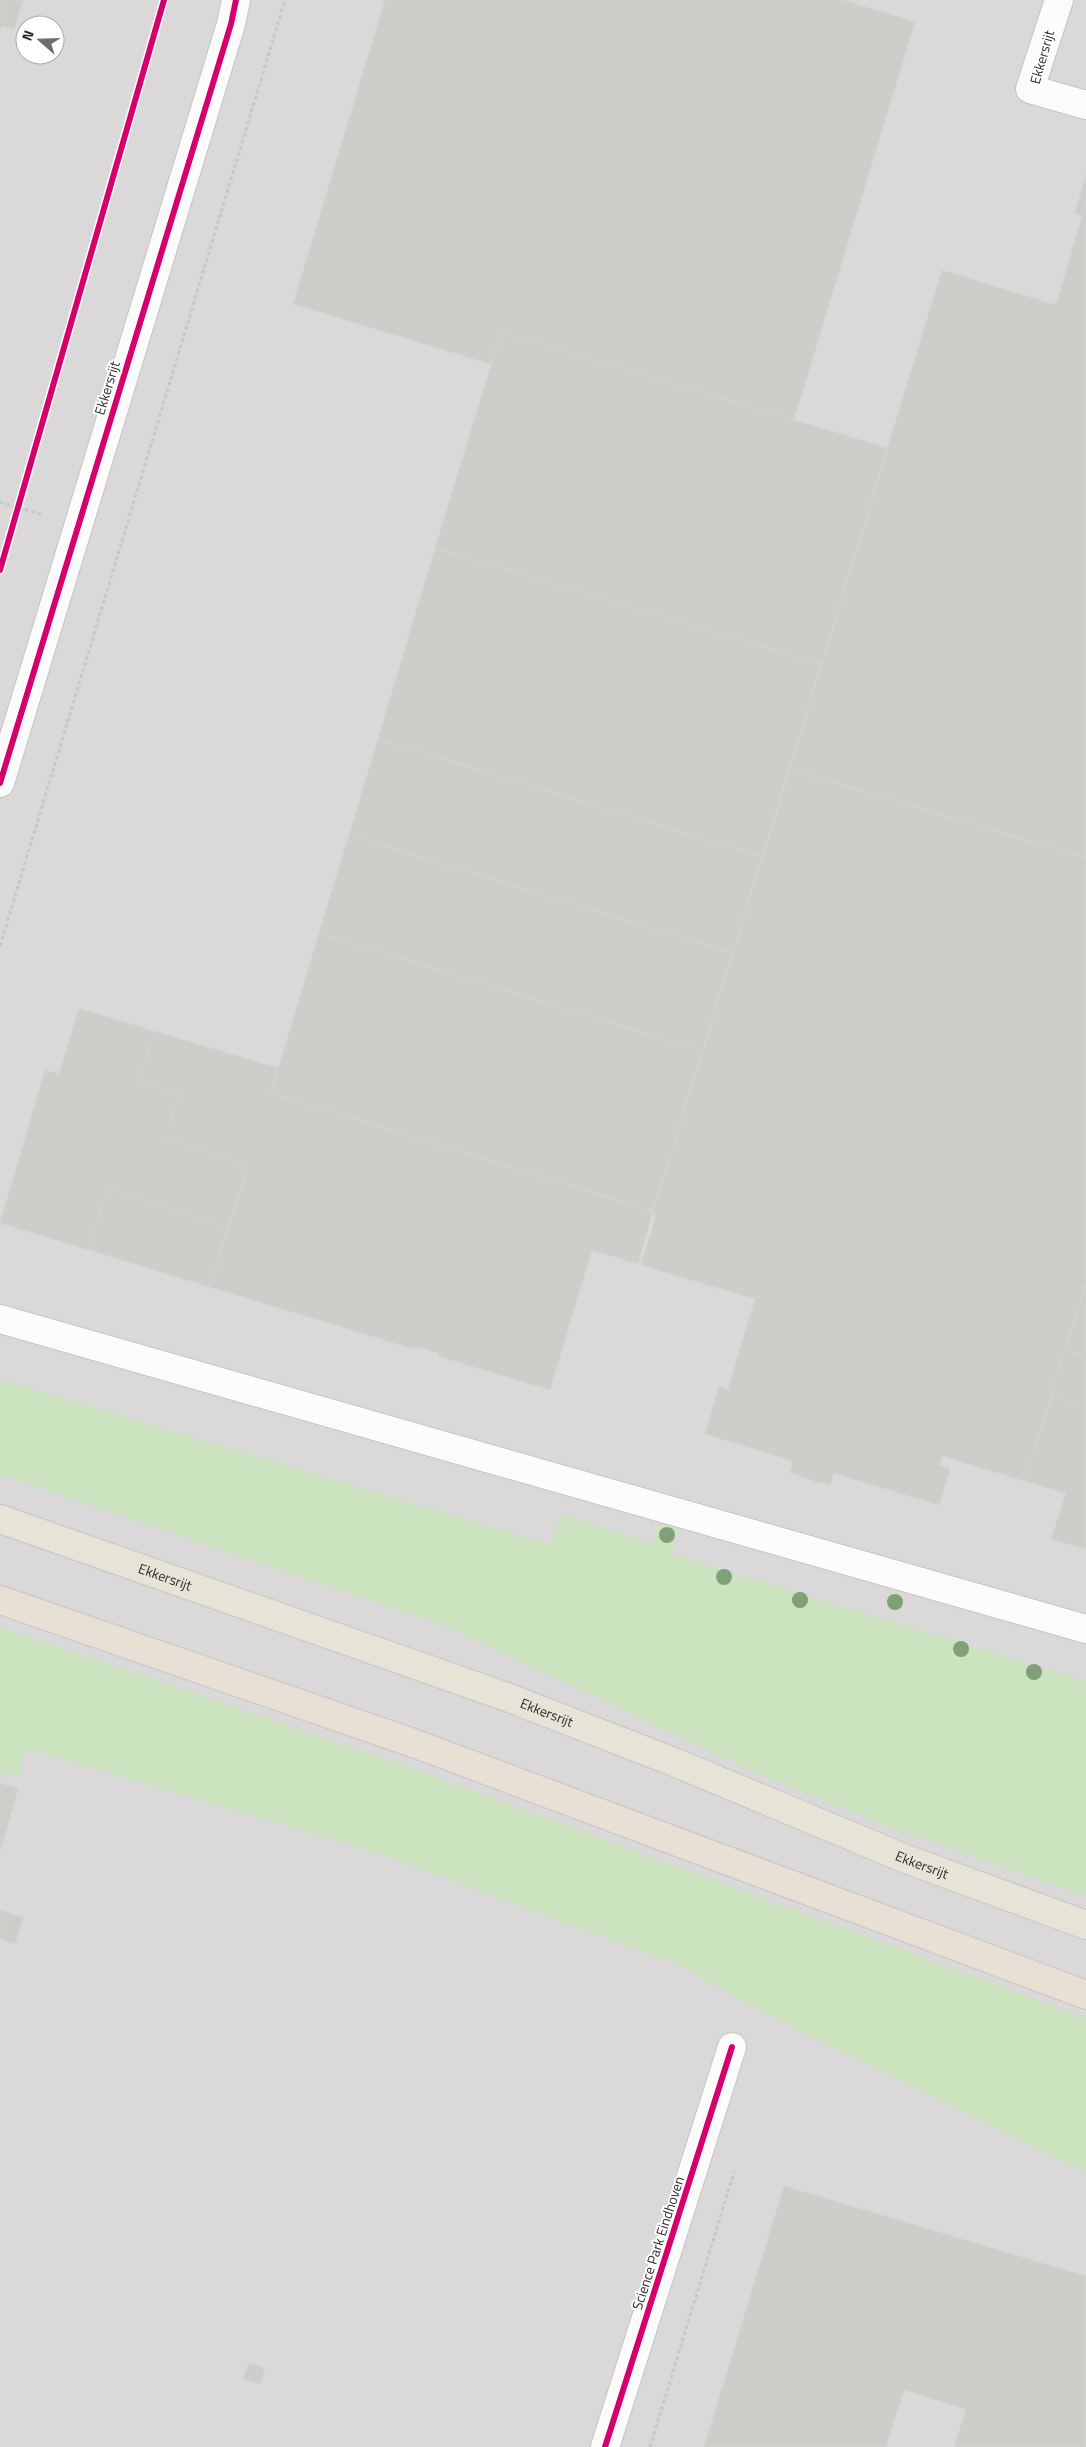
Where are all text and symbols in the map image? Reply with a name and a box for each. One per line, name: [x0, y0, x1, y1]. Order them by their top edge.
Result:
north arrow: [15, 15, 65, 65]
text: N: [16, 27, 39, 44]
street label: Ekkersrijt: [1024, 27, 1059, 86]
street label: Ekkersrijt: [88, 358, 125, 417]
street label: Ekkersrijt: [136, 1557, 195, 1596]
street label: Ekkersrijt: [517, 1692, 577, 1732]
street label: Ekkersrijt: [892, 1845, 952, 1884]
street label: Science Park Eindhoven: [626, 2173, 689, 2312]

